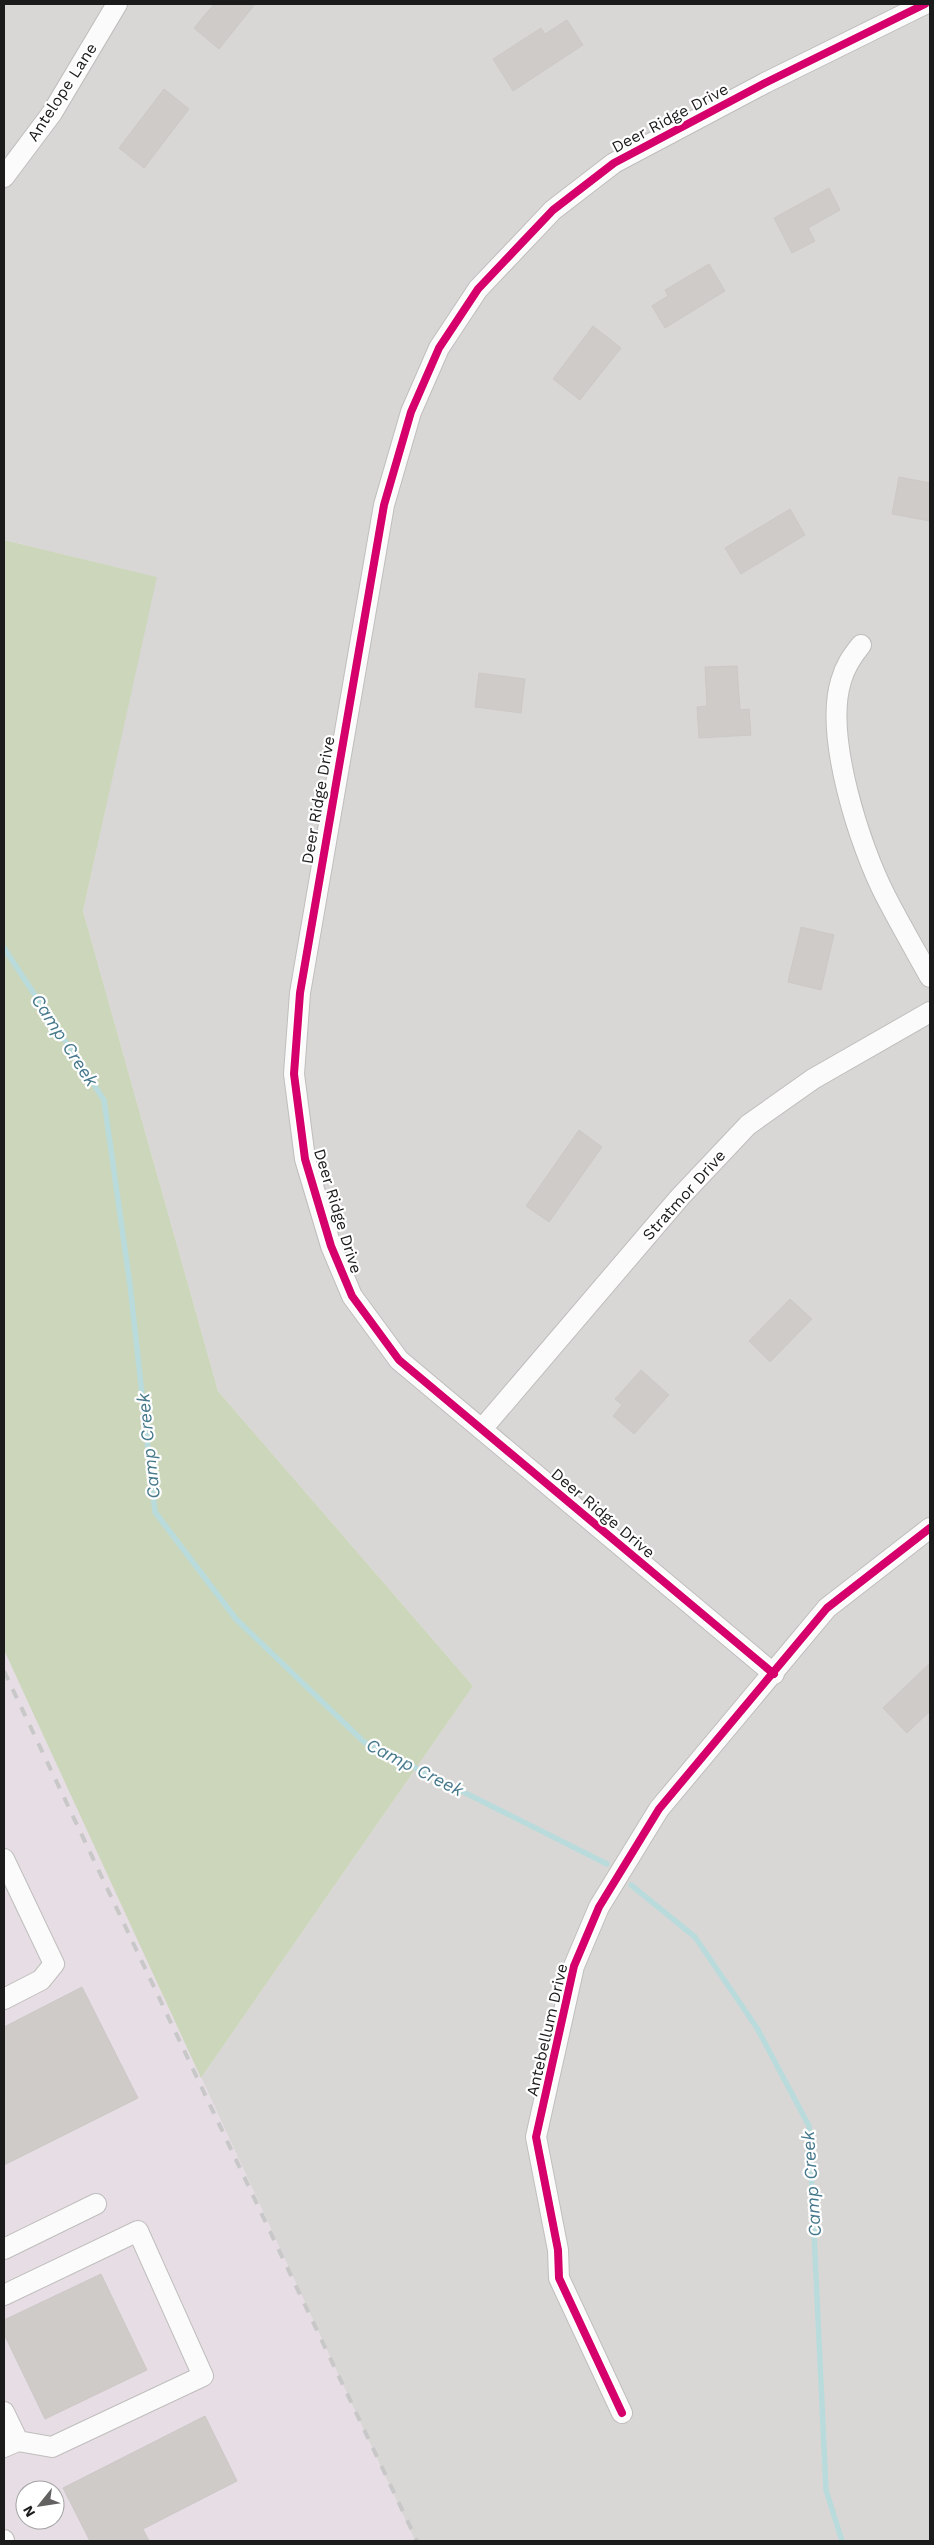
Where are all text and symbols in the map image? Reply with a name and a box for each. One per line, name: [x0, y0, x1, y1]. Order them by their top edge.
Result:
street label: Antelope Lane: [23, 39, 101, 145]
street label: Deer Ridge Drive: [608, 79, 732, 157]
street label: Deer Ridge Drive: [297, 735, 339, 865]
water label: Camp Creek: [27, 990, 103, 1091]
street label: Deer Ridge Drive: [310, 1146, 366, 1276]
street label: Stratmor Drive: [638, 1146, 730, 1244]
water label: Camp Creek: [132, 1391, 164, 1500]
street label: Deer Ridge Drive: [547, 1464, 659, 1562]
water label: Camp Creek: [363, 1734, 468, 1801]
street label: Antebellum Drive: [522, 1962, 572, 2098]
water label: Camp Creek: [797, 2129, 825, 2238]
north arrow: [15, 2480, 65, 2530]
text: N: [19, 2503, 38, 2520]

